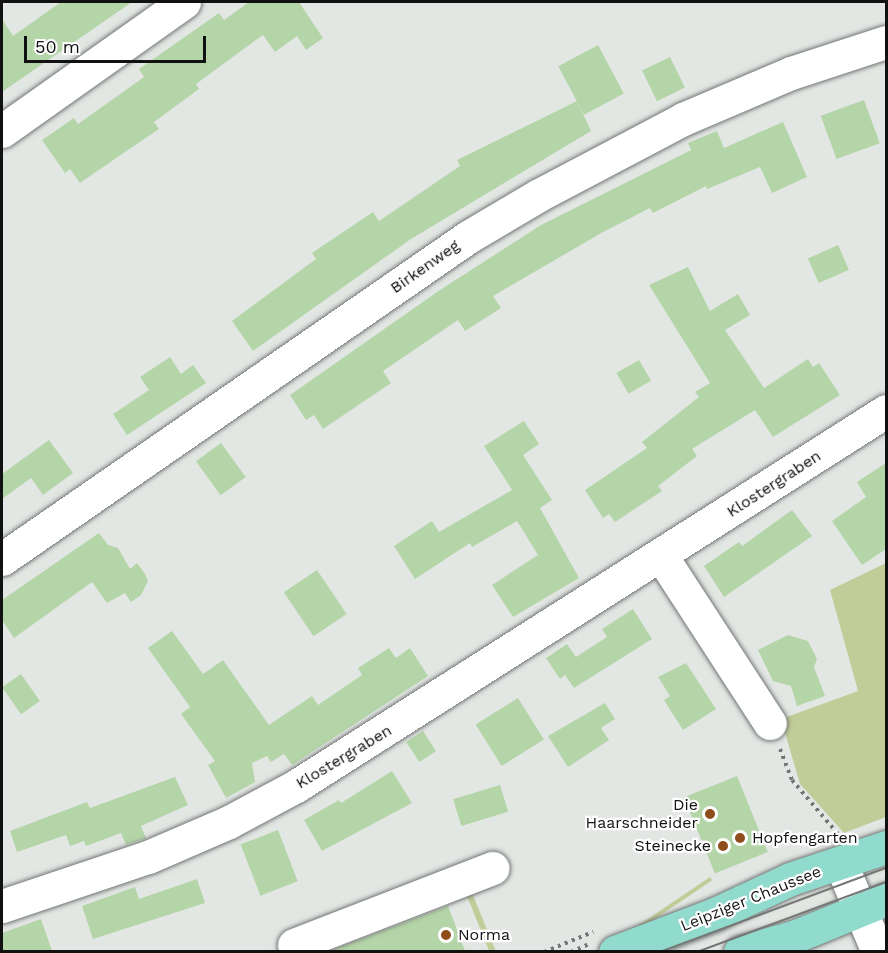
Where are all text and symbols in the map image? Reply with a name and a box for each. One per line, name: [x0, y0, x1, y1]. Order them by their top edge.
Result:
scale bar: [27, 24, 208, 62]
text: 50 m: [35, 36, 80, 57]
street label: Birkenweg: [387, 236, 463, 298]
street label: Klostergraben: [723, 446, 825, 522]
street label: Klostergraben: [293, 721, 395, 793]
place label: Die Haarschneider: [586, 795, 698, 833]
marker: Die Haarschneider: [703, 807, 717, 821]
place label: Hopfengarten: [752, 828, 858, 848]
marker: Hopfengarten: [733, 831, 747, 845]
place label: Steinecke: [634, 836, 711, 856]
marker: Steinecke: [716, 839, 730, 853]
street label: Leipziger Chaussee: [678, 862, 824, 936]
place label: Norma: [458, 925, 510, 945]
marker: Norma: [439, 928, 453, 942]

